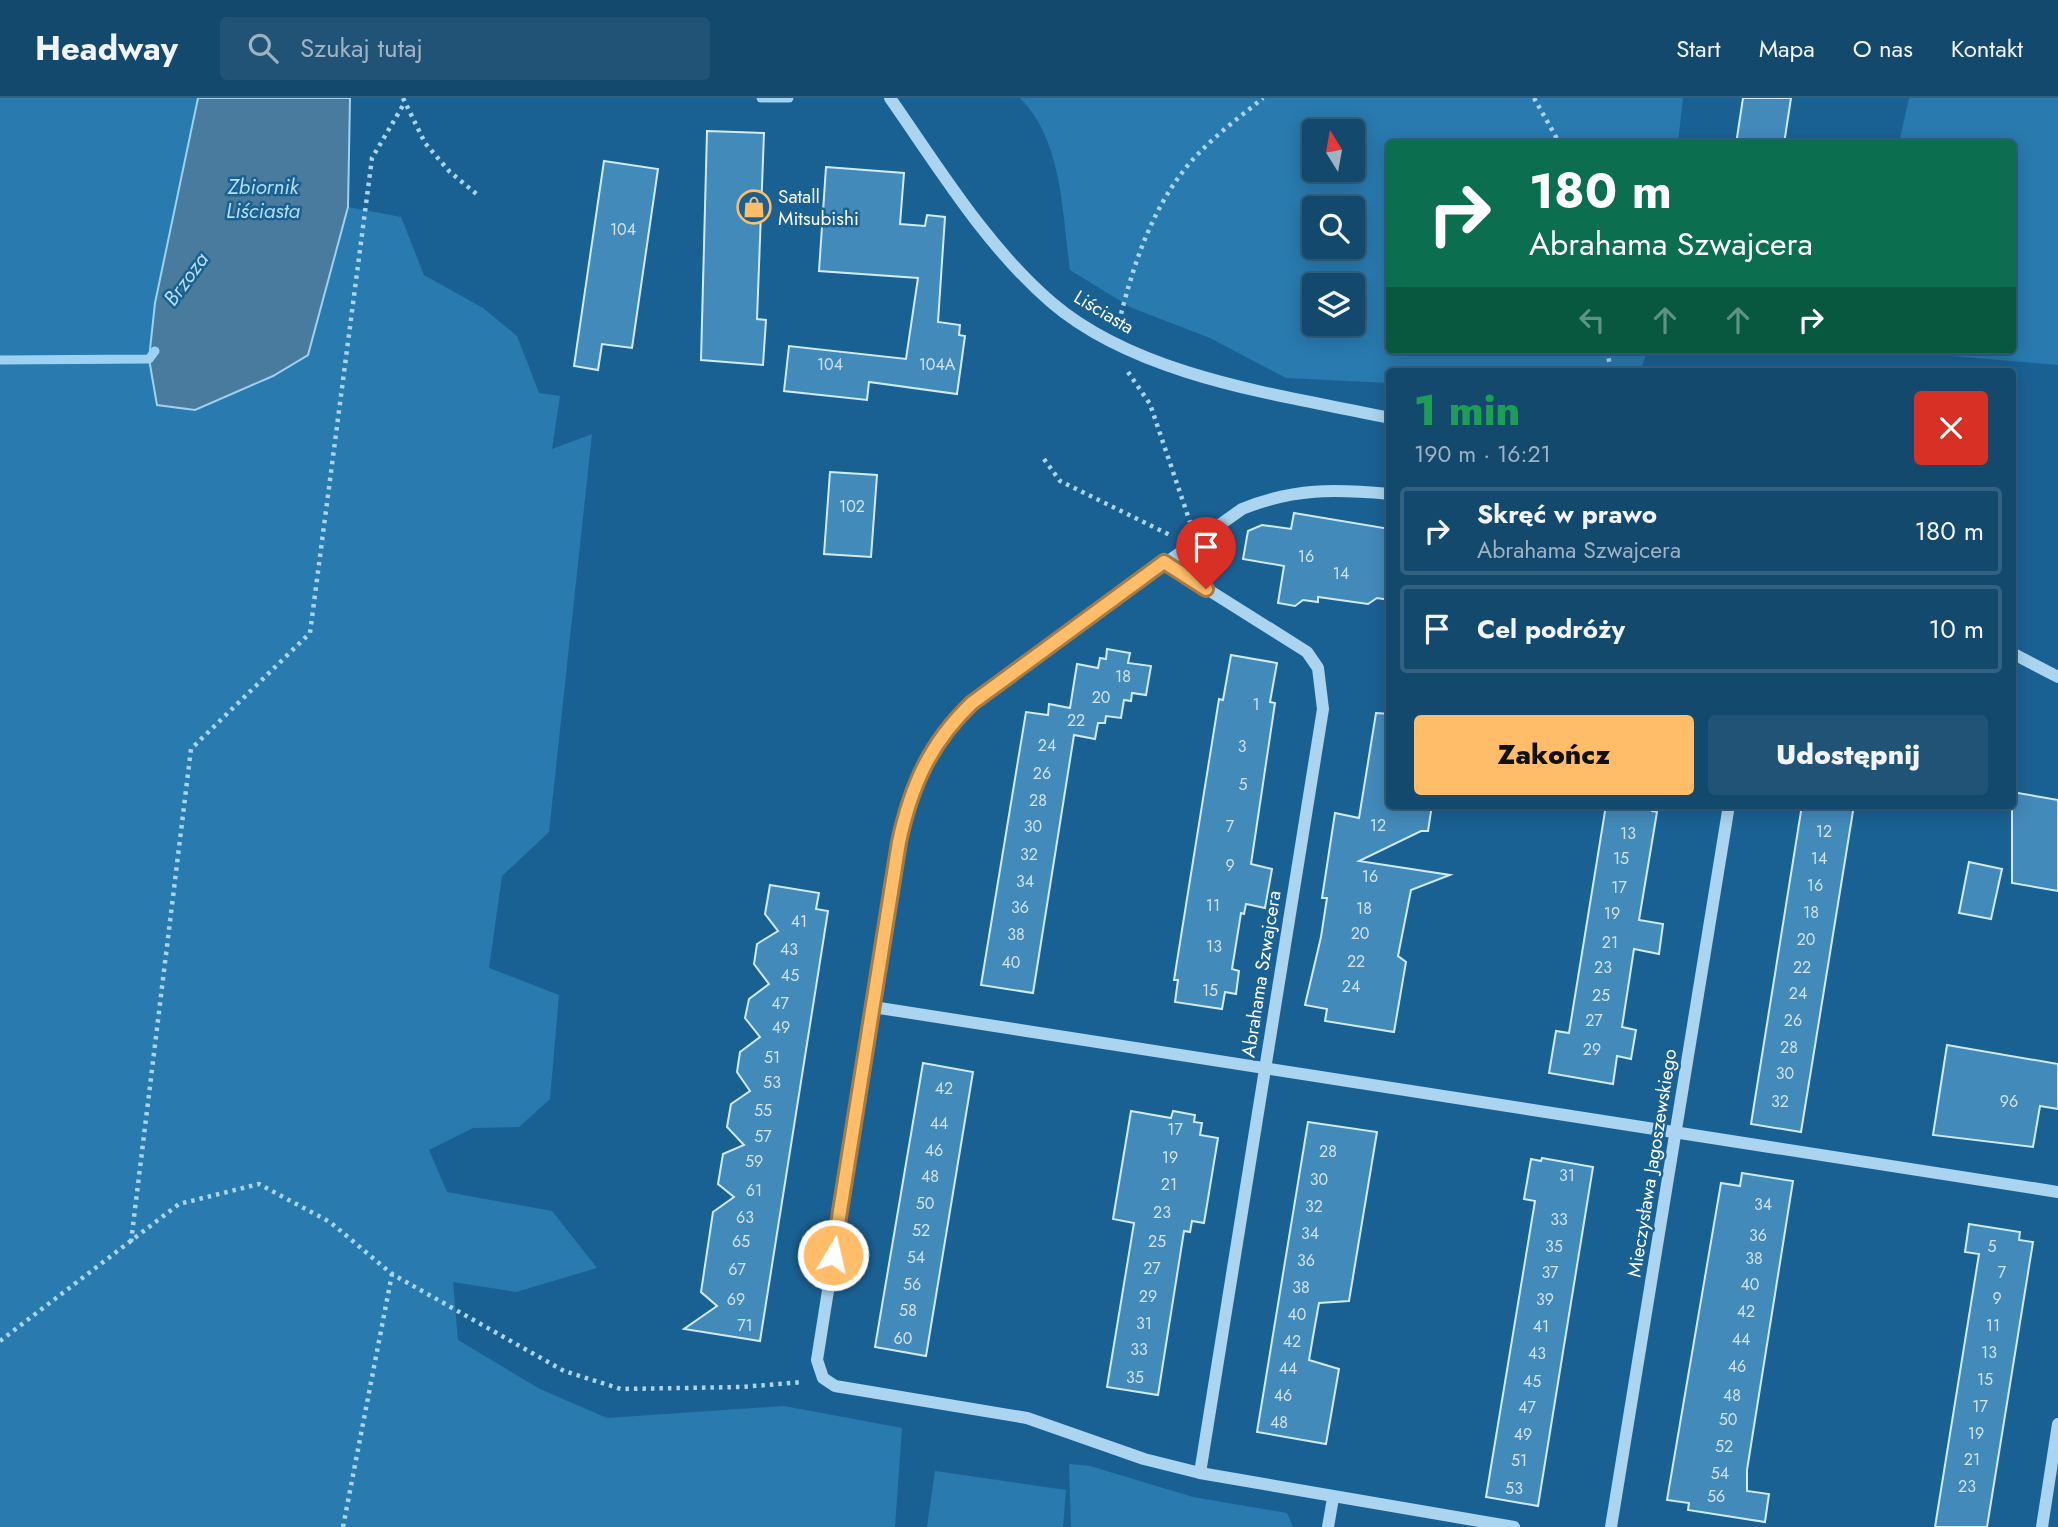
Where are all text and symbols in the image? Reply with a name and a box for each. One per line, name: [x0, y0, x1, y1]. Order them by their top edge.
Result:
search box: [220, 17, 710, 80]
text: Headway: [35, 25, 178, 72]
icon: search: [244, 29, 282, 67]
text: Szukaj tutaj: [300, 29, 423, 67]
text: Start: [1676, 31, 1721, 66]
text: Mapa: [1759, 31, 1815, 66]
text: O nas: [1853, 31, 1913, 66]
text: Kontakt: [1951, 31, 2023, 66]
north arrow: [1302, 119, 1365, 182]
map controls: [1302, 119, 1365, 336]
text: 180 m: [1529, 156, 1672, 226]
icon: right: [1414, 168, 1505, 259]
water label: Zbiornik Liściasta: [226, 172, 300, 226]
place label: Satall Mitsubishi: [778, 183, 859, 232]
shop icon: Satall Mitsubishi: [735, 188, 773, 226]
button: search: [1302, 196, 1365, 259]
house number: 104: [610, 218, 636, 241]
text: Abrahama Szwajcera: [1529, 221, 1813, 267]
water label: Brzoza: [156, 246, 216, 312]
button: layers: [1302, 273, 1365, 336]
street label: Liściasta: [1069, 284, 1139, 340]
icon: left: [1573, 301, 1611, 339]
icon: ahead: [1646, 301, 1684, 339]
icon: ahead: [1719, 301, 1757, 339]
icon: right: [1792, 301, 1830, 339]
house number: 104: [817, 353, 843, 376]
house number: 104A: [919, 353, 956, 376]
text: 1 min: [1414, 380, 1520, 441]
button: close: [1914, 391, 1988, 465]
text: 190 m · 16:21: [1414, 437, 1551, 471]
house number: 102: [839, 495, 865, 518]
text: Skręć w prawo: [1477, 495, 1657, 533]
icon: right: [1418, 512, 1456, 550]
text: 180 m: [1914, 512, 1984, 550]
pin: [1176, 517, 1236, 589]
icon: arrive: [1187, 528, 1225, 566]
text: Abrahama Szwajcera: [1477, 533, 1681, 567]
house number: 16: [1298, 545, 1314, 568]
house number: 14: [1333, 562, 1349, 585]
icon: arrive: [1418, 610, 1456, 648]
text: Cel podróży: [1477, 610, 1625, 648]
text: 10 m: [1929, 610, 1984, 648]
house number: 18: [1115, 665, 1131, 688]
house number: 20: [1092, 686, 1110, 709]
house number: 1: [1252, 693, 1260, 716]
house number: 22: [1067, 709, 1085, 732]
button: Zakończ: [1414, 715, 1694, 795]
button: Udostępnij: [1708, 715, 1988, 795]
house number: 24: [1038, 734, 1056, 757]
house number: 3: [1238, 735, 1247, 758]
house number: 26: [1033, 762, 1051, 785]
house number: 5: [1238, 773, 1248, 796]
house number: 28: [1029, 789, 1047, 812]
house number: 12: [1370, 814, 1386, 837]
house number: 30: [1024, 815, 1042, 838]
house number: 7: [1226, 815, 1235, 838]
house number: 12: [1816, 820, 1832, 843]
house number: 13: [1620, 822, 1636, 845]
house number: 32: [1020, 843, 1038, 866]
house number: 15: [1613, 847, 1629, 870]
house number: 14: [1811, 847, 1827, 870]
house number: 9: [1225, 854, 1235, 877]
house number: 16: [1362, 865, 1378, 888]
house number: 34: [1016, 870, 1034, 893]
house number: 16: [1807, 874, 1823, 897]
house number: 17: [1611, 876, 1627, 899]
street label: Abrahama Szwajcera: [1234, 889, 1288, 1059]
house number: 11: [1206, 894, 1220, 917]
house number: 36: [1011, 896, 1029, 919]
house number: 18: [1356, 897, 1372, 920]
house number: 18: [1803, 901, 1819, 924]
house number: 19: [1604, 902, 1620, 925]
house number: 41: [791, 910, 807, 933]
house number: 20: [1351, 922, 1369, 945]
house number: 38: [1007, 923, 1025, 946]
house number: 20: [1797, 928, 1815, 951]
house number: 21: [1602, 931, 1618, 954]
house number: 13: [1206, 935, 1222, 958]
house number: 43: [780, 938, 798, 961]
house number: 22: [1347, 950, 1365, 973]
house number: 40: [1002, 951, 1020, 974]
house number: 23: [1594, 956, 1612, 979]
house number: 22: [1793, 956, 1811, 979]
house number: 45: [781, 964, 799, 987]
house number: 24: [1342, 975, 1360, 998]
house number: 15: [1202, 979, 1218, 1002]
house number: 24: [1789, 982, 1807, 1005]
house number: 25: [1592, 984, 1610, 1007]
house number: 47: [771, 992, 789, 1015]
house number: 27: [1585, 1009, 1603, 1032]
house number: 26: [1784, 1009, 1802, 1032]
house number: 49: [772, 1016, 790, 1039]
house number: 28: [1780, 1036, 1798, 1059]
house number: 29: [1583, 1038, 1601, 1061]
house number: 51: [764, 1046, 780, 1069]
street label: Mieczysława Jagoszewskiego: [1621, 1047, 1683, 1279]
house number: 30: [1776, 1062, 1794, 1085]
house number: 53: [763, 1071, 781, 1094]
house number: 42: [935, 1077, 953, 1100]
house number: 32: [1771, 1090, 1789, 1113]
house number: 96: [2000, 1090, 2018, 1113]
house number: 55: [754, 1099, 772, 1122]
house number: 44: [930, 1112, 948, 1135]
house number: 17: [1167, 1118, 1183, 1141]
house number: 57: [754, 1125, 772, 1148]
house number: 46: [925, 1139, 943, 1162]
house number: 28: [1319, 1140, 1337, 1163]
house number: 19: [1162, 1146, 1178, 1169]
house number: 59: [745, 1150, 763, 1173]
house number: 31: [1559, 1164, 1575, 1187]
house number: 48: [921, 1165, 939, 1188]
house number: 30: [1310, 1168, 1328, 1191]
house number: 21: [1161, 1173, 1177, 1196]
house number: 61: [746, 1179, 762, 1202]
house number: 50: [916, 1192, 934, 1215]
house number: 34: [1754, 1193, 1772, 1216]
house number: 32: [1305, 1195, 1323, 1218]
house number: 23: [1153, 1201, 1171, 1224]
house number: 63: [736, 1206, 754, 1229]
house number: 33: [1550, 1208, 1568, 1231]
position arrow: [796, 1218, 870, 1292]
house number: 52: [912, 1219, 930, 1242]
house number: 34: [1301, 1222, 1319, 1245]
house number: 36: [1749, 1224, 1767, 1247]
house number: 65: [732, 1230, 750, 1253]
house number: 25: [1148, 1230, 1166, 1253]
house number: 35: [1545, 1235, 1563, 1258]
house number: 5: [1987, 1235, 1997, 1258]
house number: 54: [907, 1246, 925, 1269]
house number: 38: [1745, 1247, 1763, 1270]
house number: 36: [1297, 1249, 1315, 1272]
house number: 27: [1143, 1257, 1161, 1280]
house number: 67: [728, 1258, 746, 1281]
house number: 37: [1542, 1261, 1559, 1284]
house number: 7: [1998, 1261, 2007, 1284]
house number: 56: [903, 1273, 921, 1296]
house number: 40: [1741, 1273, 1759, 1296]
house number: 38: [1292, 1276, 1310, 1299]
house number: 29: [1139, 1285, 1157, 1308]
house number: 9: [1992, 1287, 2002, 1310]
house number: 69: [727, 1288, 745, 1311]
house number: 39: [1536, 1288, 1554, 1311]
house number: 58: [899, 1299, 917, 1322]
house number: 42: [1737, 1300, 1755, 1323]
house number: 40: [1288, 1303, 1306, 1326]
house number: 31: [1136, 1312, 1152, 1335]
house number: 71: [737, 1314, 753, 1337]
house number: 11: [1986, 1314, 2000, 1337]
house number: 41: [1533, 1315, 1549, 1338]
house number: 60: [894, 1327, 912, 1350]
house number: 44: [1732, 1328, 1750, 1351]
house number: 42: [1283, 1330, 1301, 1353]
house number: 33: [1130, 1338, 1148, 1361]
house number: 13: [1981, 1341, 1997, 1364]
house number: 43: [1528, 1342, 1546, 1365]
house number: 46: [1728, 1355, 1746, 1378]
house number: 44: [1279, 1357, 1297, 1380]
house number: 35: [1126, 1366, 1144, 1389]
house number: 15: [1977, 1368, 1993, 1391]
house number: 45: [1523, 1370, 1541, 1393]
house number: 46: [1274, 1384, 1292, 1407]
house number: 48: [1723, 1384, 1741, 1407]
house number: 17: [1972, 1395, 1988, 1418]
house number: 47: [1518, 1396, 1536, 1419]
house number: 50: [1719, 1408, 1737, 1431]
house number: 48: [1270, 1411, 1288, 1434]
house number: 19: [1968, 1422, 1984, 1445]
house number: 49: [1514, 1423, 1532, 1446]
house number: 52: [1715, 1435, 1733, 1458]
house number: 21: [1964, 1448, 1980, 1471]
house number: 51: [1511, 1449, 1527, 1472]
house number: 54: [1711, 1462, 1729, 1485]
house number: 23: [1958, 1475, 1976, 1498]
house number: 53: [1505, 1477, 1523, 1500]
house number: 56: [1707, 1485, 1725, 1508]

